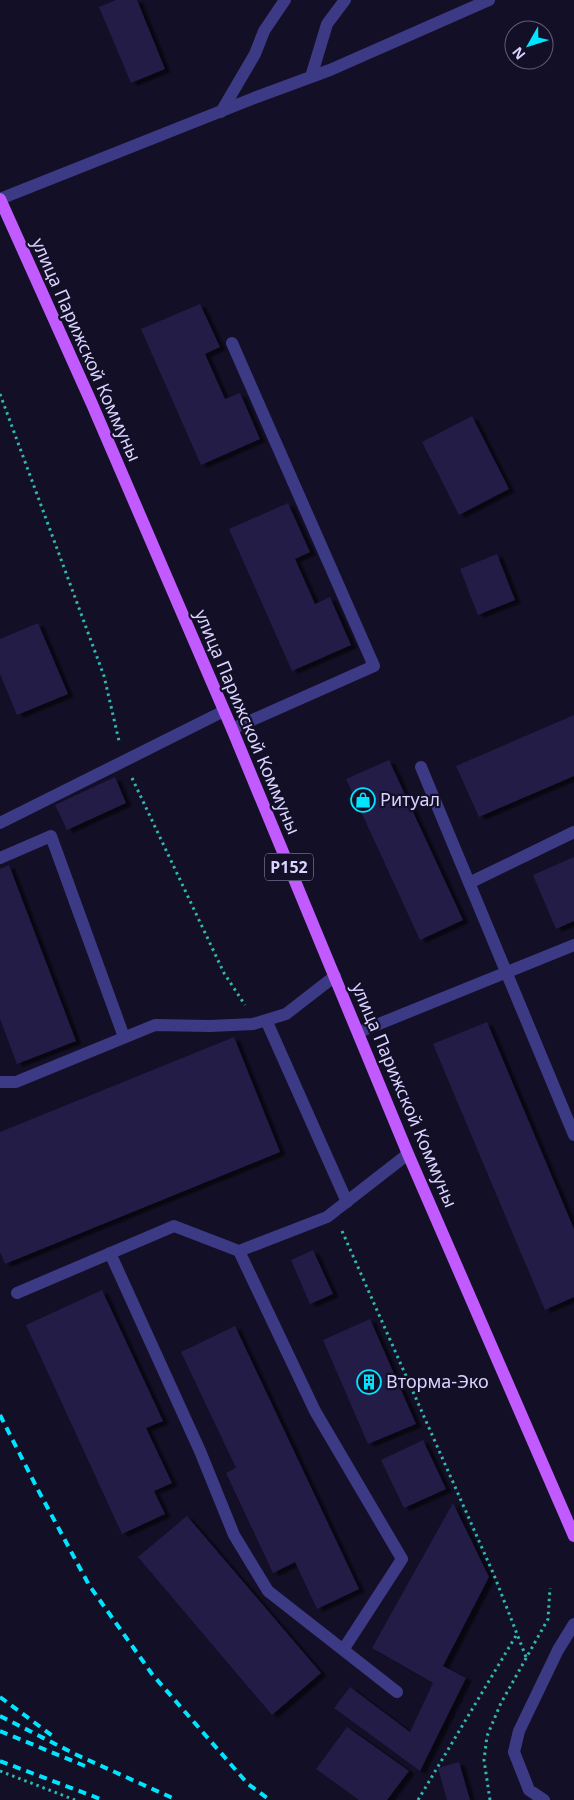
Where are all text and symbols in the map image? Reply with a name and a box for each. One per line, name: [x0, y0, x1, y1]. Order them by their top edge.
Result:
north arrow: [504, 20, 554, 70]
text: N: [508, 43, 529, 64]
street label: улица Парижской Коммуны: [27, 234, 147, 465]
street label: улица Парижской Коммуны: [190, 606, 306, 838]
shop icon: Ритуал: [350, 787, 376, 813]
place label: Ритуал: [380, 787, 440, 811]
road number: Р152: [265, 854, 313, 880]
street label: улица Парижской Коммуны: [347, 979, 463, 1211]
building icon: Вторма-Эко: [356, 1369, 382, 1395]
place label: Вторма-Эко: [386, 1369, 489, 1393]

